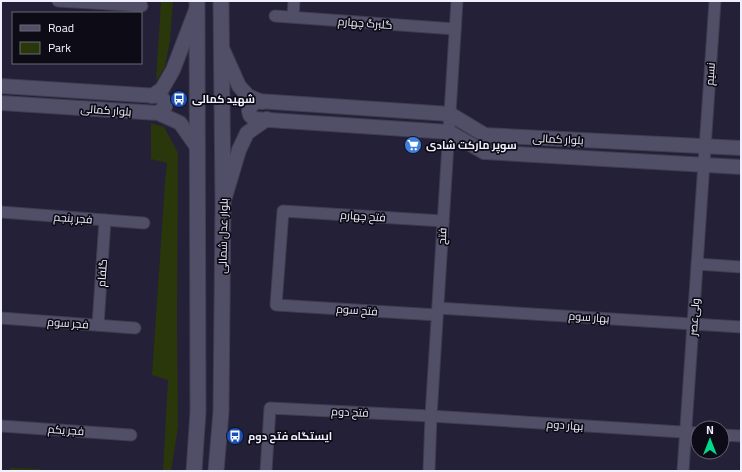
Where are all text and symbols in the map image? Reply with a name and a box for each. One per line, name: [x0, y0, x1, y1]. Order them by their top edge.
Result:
street label: گلبرگ چهارم: [337, 11, 393, 35]
legend: [12, 12, 142, 64]
text: Road: [48, 16, 74, 39]
text: Park: [48, 36, 71, 59]
street label: نسیم: [699, 62, 721, 86]
bus stop icon: شهید کمالی: [169, 89, 189, 109]
place label: شهید کمالی: [192, 89, 255, 109]
street label: بلوار کمالی: [80, 98, 132, 122]
street label: بلوار کمالی: [532, 128, 584, 150]
supermarket icon: سوپر مارکت شادی: [403, 135, 423, 155]
place label: سوپر مارکت شادی: [426, 135, 517, 155]
street label: بلوار عدل شمالی: [212, 198, 234, 274]
street label: فتح چهارم: [340, 204, 386, 228]
street label: فجر پنجم: [53, 207, 93, 229]
street label: فتح: [431, 227, 453, 245]
street label: گلفام: [91, 258, 113, 288]
street label: ولی‌عصر: [683, 298, 705, 337]
street label: فتح سوم: [336, 299, 378, 321]
street label: بهار سوم: [568, 306, 610, 328]
street label: فجر سوم: [47, 312, 89, 334]
street label: فتح دوم: [331, 401, 369, 423]
street label: بهار دوم: [546, 414, 584, 436]
street label: فجر یکم: [47, 419, 85, 441]
north arrow: [690, 420, 730, 460]
text: N: [706, 420, 714, 440]
bus stop icon: ایستگاه فتح دوم: [225, 426, 245, 446]
place label: ایستگاه فتح دوم: [248, 426, 332, 446]

